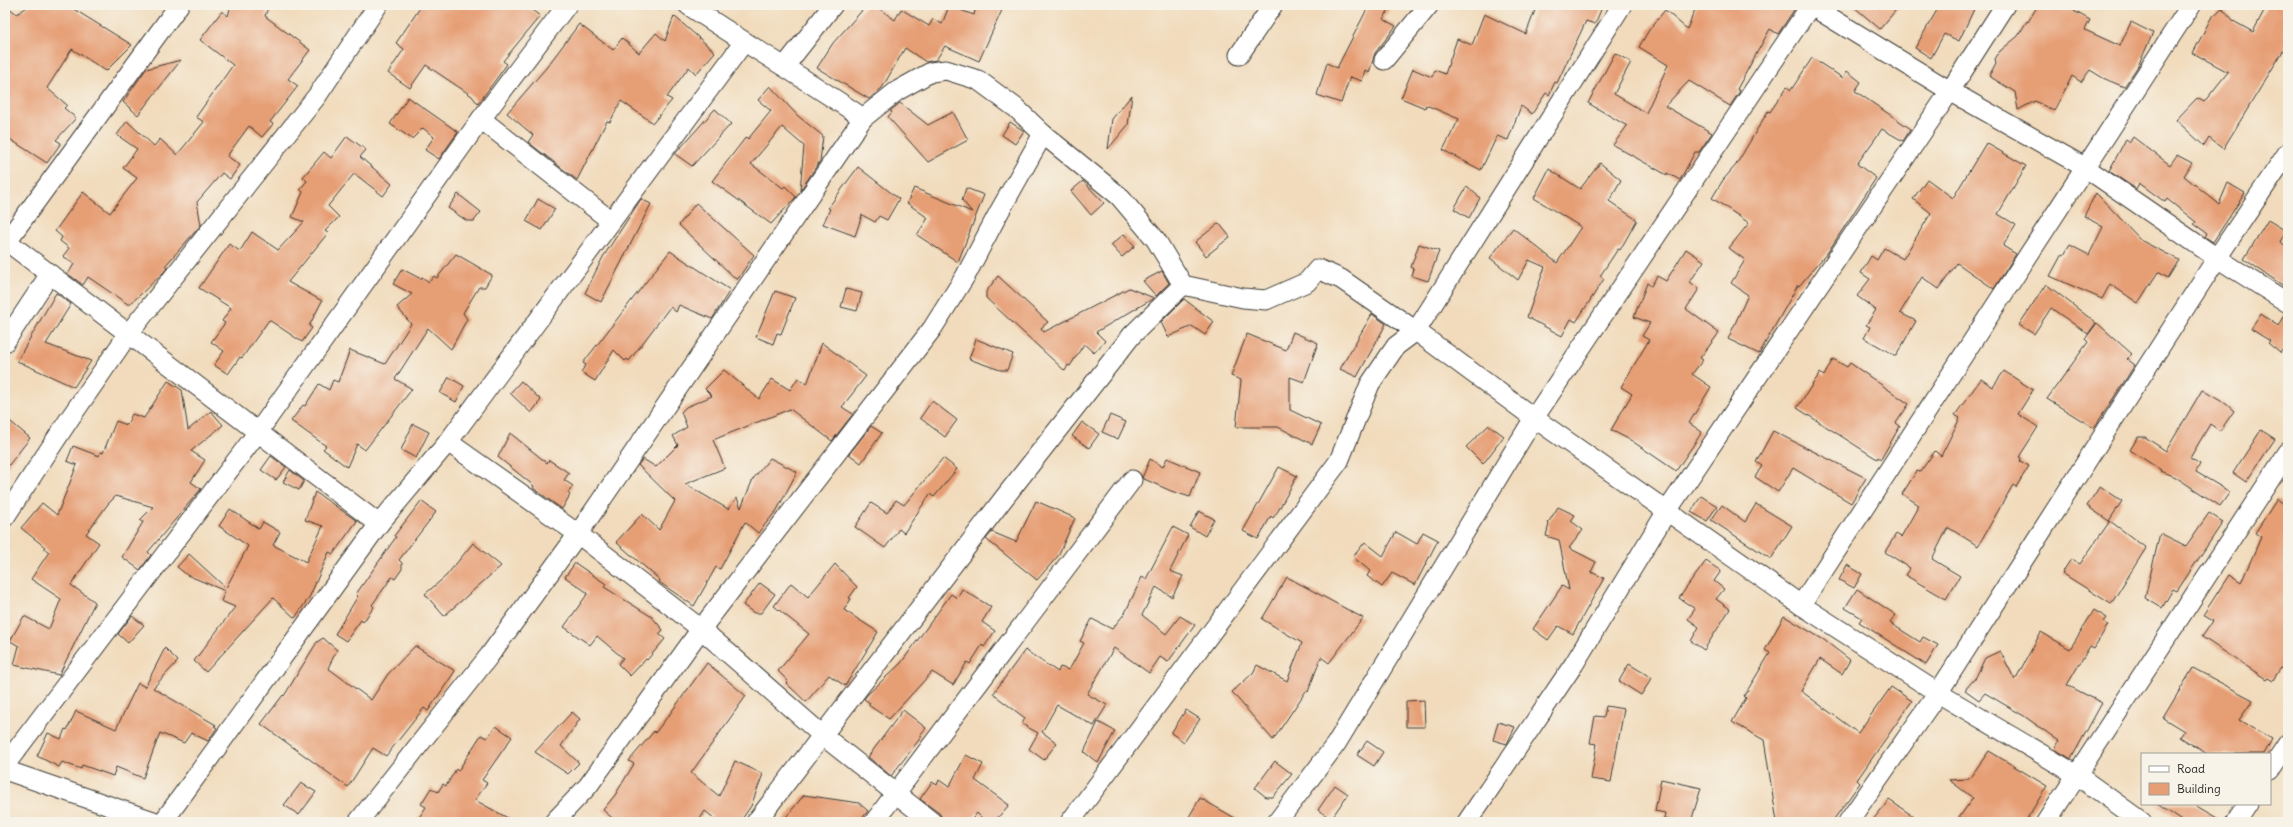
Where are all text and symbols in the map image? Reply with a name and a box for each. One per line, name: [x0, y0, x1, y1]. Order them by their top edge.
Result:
legend: [2141, 753, 2271, 805]
text: Road: [2177, 761, 2205, 776]
text: Building: [2177, 781, 2221, 796]

